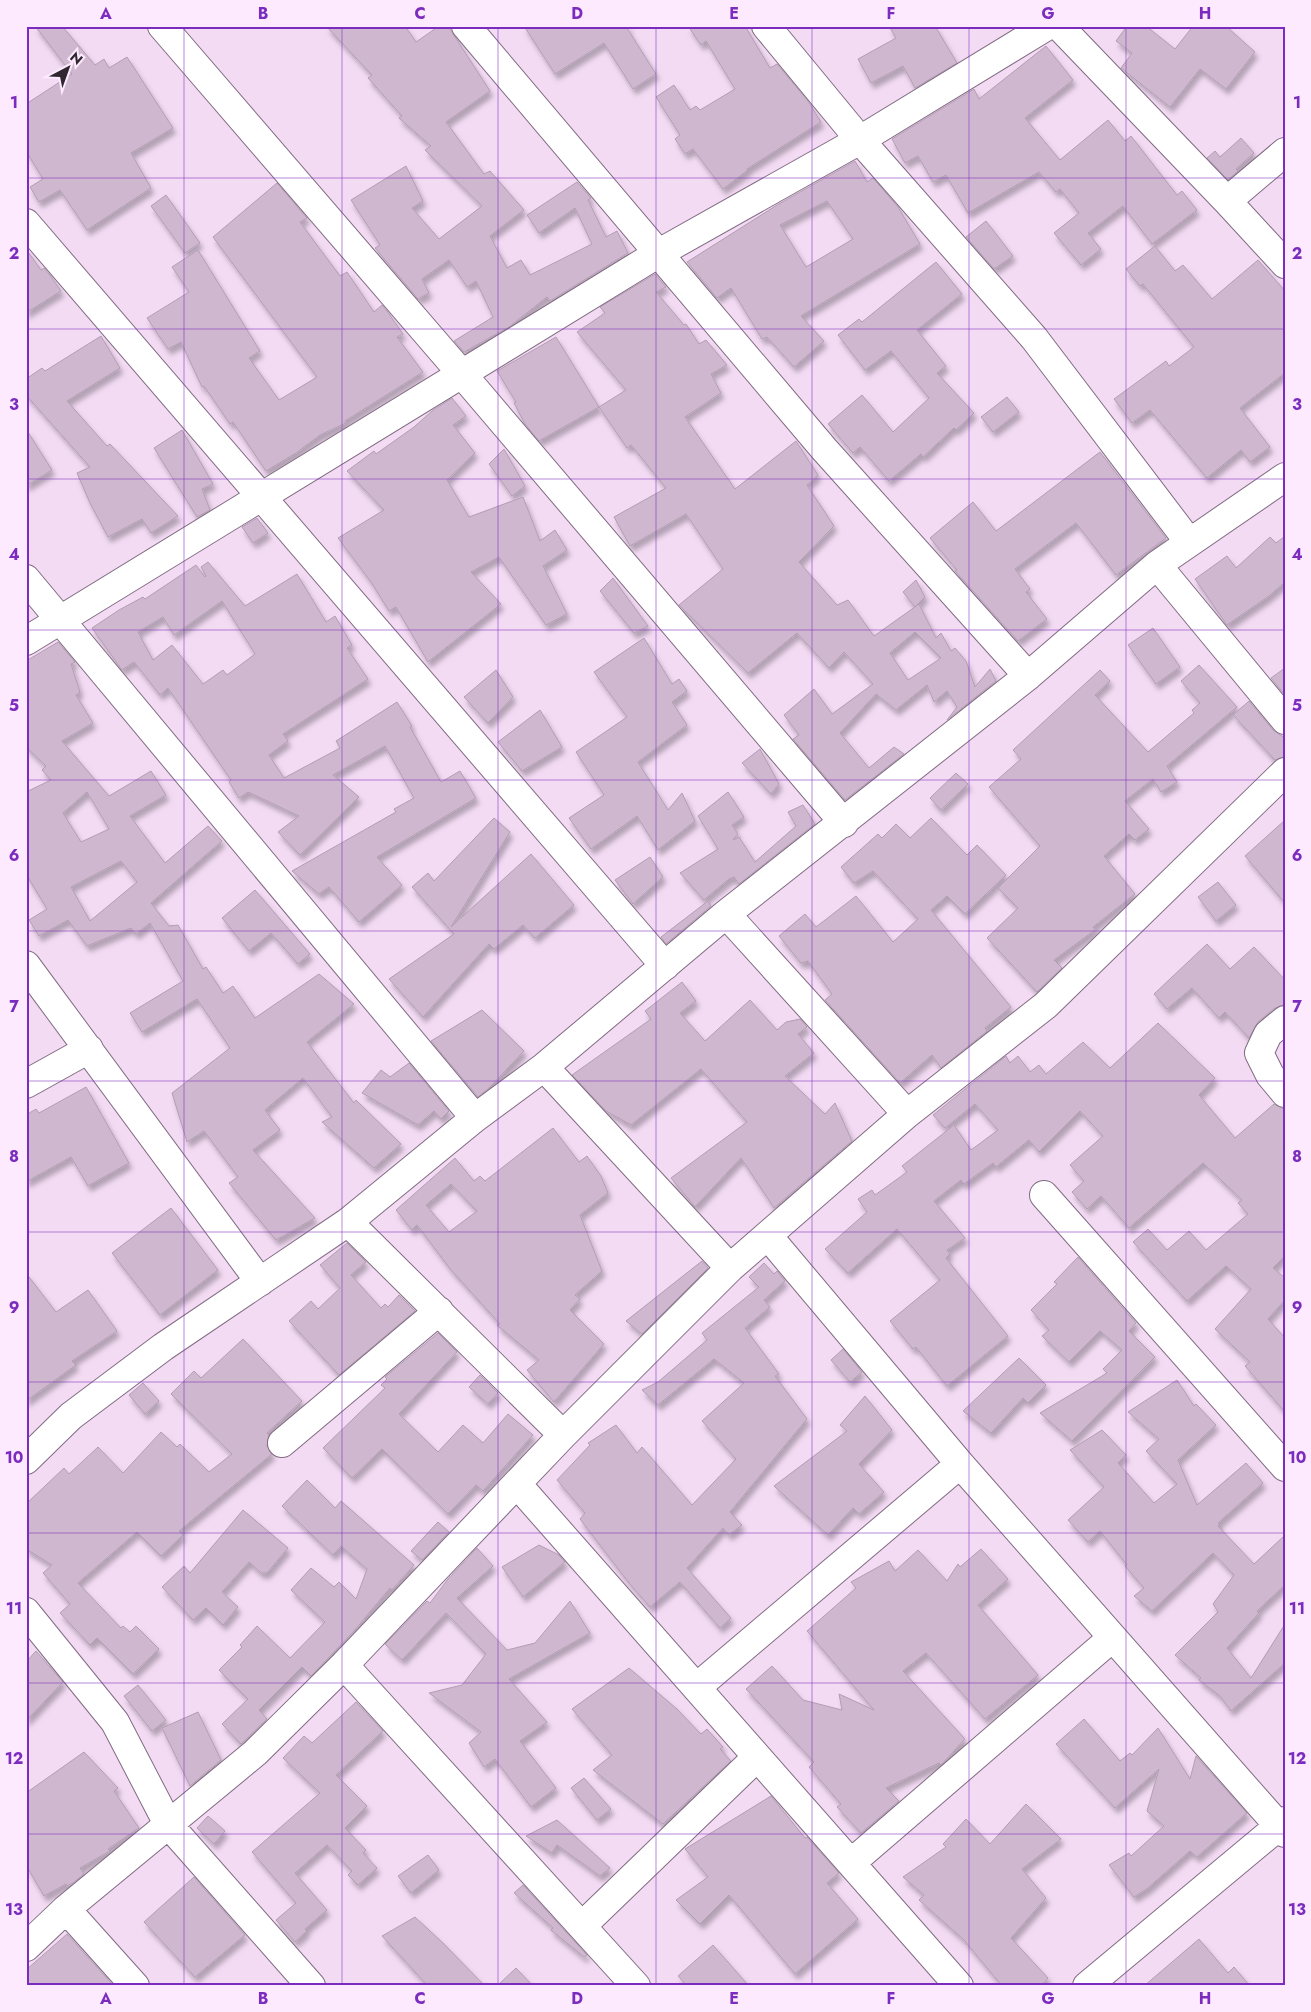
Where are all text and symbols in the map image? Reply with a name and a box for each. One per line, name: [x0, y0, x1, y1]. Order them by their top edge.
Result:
text: A: [99, 2, 112, 25]
text: B: [258, 2, 268, 25]
text: C: [414, 2, 426, 25]
text: D: [571, 2, 583, 25]
text: E: [729, 2, 739, 25]
text: F: [887, 2, 895, 25]
text: G: [1041, 2, 1055, 25]
text: H: [1199, 2, 1211, 25]
north arrow: [42, 42, 92, 92]
text: N: [66, 47, 87, 69]
text: 1: [10, 91, 18, 114]
text: 1: [1293, 91, 1301, 114]
text: 2: [9, 242, 19, 265]
text: 2: [1292, 242, 1302, 265]
text: 3: [9, 393, 19, 416]
text: 3: [1292, 393, 1302, 416]
text: 4: [8, 543, 20, 566]
text: 4: [1291, 543, 1303, 566]
text: 5: [9, 694, 19, 717]
text: 5: [1292, 694, 1302, 717]
text: 6: [9, 844, 19, 867]
text: 6: [1292, 844, 1302, 867]
text: 7: [9, 995, 19, 1018]
text: 7: [1292, 995, 1302, 1018]
text: 8: [9, 1145, 19, 1168]
text: 8: [1292, 1145, 1302, 1168]
text: 9: [9, 1296, 19, 1319]
text: 9: [1292, 1296, 1302, 1319]
text: 10: [5, 1446, 23, 1469]
text: 10: [1288, 1446, 1306, 1469]
text: 11: [6, 1597, 22, 1620]
text: 11: [1289, 1597, 1305, 1620]
text: 12: [5, 1747, 23, 1770]
text: 12: [1288, 1747, 1306, 1770]
text: 13: [5, 1898, 23, 1921]
text: 13: [1288, 1898, 1306, 1921]
text: A: [99, 1987, 112, 2010]
text: B: [258, 1987, 268, 2010]
text: C: [414, 1987, 426, 2010]
text: D: [571, 1987, 583, 2010]
text: E: [729, 1987, 739, 2010]
text: F: [887, 1987, 895, 2010]
text: G: [1041, 1987, 1055, 2010]
text: H: [1199, 1987, 1211, 2010]

